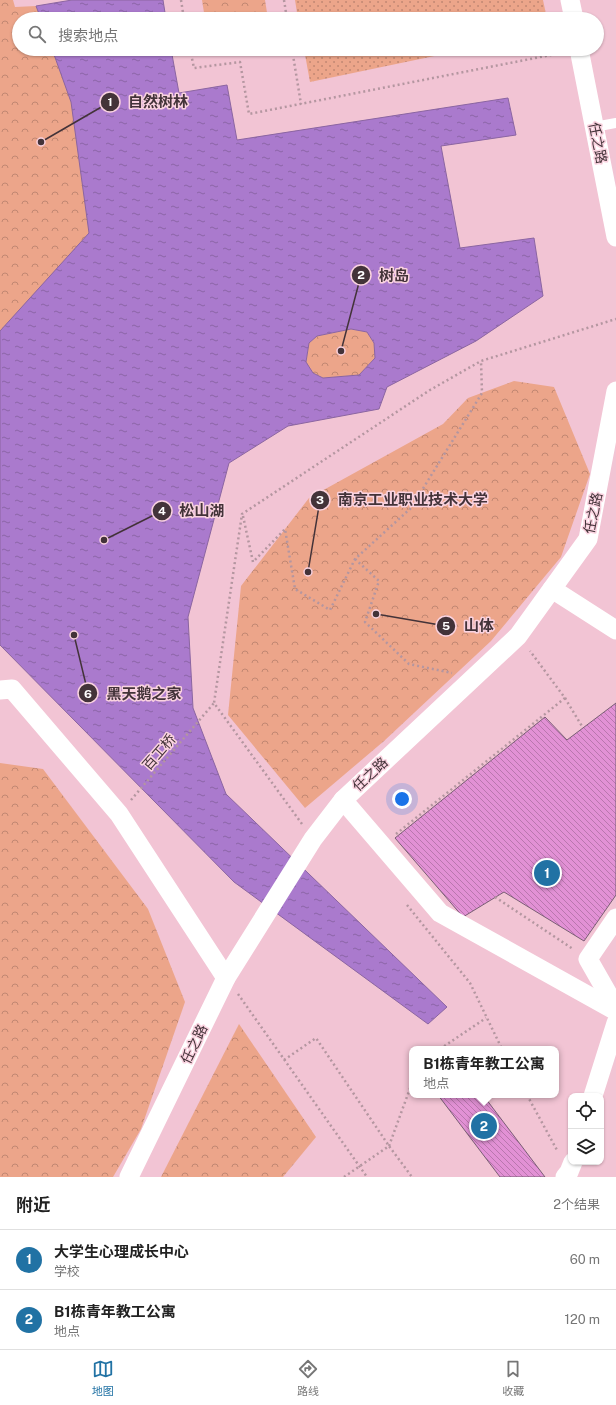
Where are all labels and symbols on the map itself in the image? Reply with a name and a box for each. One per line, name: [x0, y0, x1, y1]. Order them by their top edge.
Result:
callout: 自然树林: [100, 89, 196, 116]
text: 自然树林: [128, 93, 188, 110]
text: 1: [107, 95, 113, 109]
street label: 任之路: [586, 121, 610, 165]
callout: 树岛: [351, 262, 417, 289]
text: 树岛: [379, 267, 409, 284]
text: 2: [357, 268, 365, 282]
callout: 南京工业职业技术大学: [310, 486, 496, 513]
text: 南京工业职业技术大学: [338, 491, 488, 508]
street label: 任之路: [581, 491, 605, 535]
text: 3: [316, 493, 324, 507]
callout: 松山湖: [152, 497, 233, 524]
text: 松山湖: [179, 502, 225, 519]
text: 4: [158, 504, 166, 518]
callout: 山体: [436, 612, 502, 639]
text: 山体: [464, 617, 494, 634]
text: 5: [442, 619, 450, 633]
callout: 黑天鹅之家: [78, 680, 189, 707]
text: 黑天鹅之家: [106, 685, 182, 702]
text: 6: [84, 687, 92, 701]
street label: 百工桥: [139, 731, 179, 773]
street label: 任之路: [349, 754, 391, 794]
your location: [392, 789, 412, 809]
pin: 1: [534, 858, 560, 888]
street label: 任之路: [178, 1022, 210, 1066]
pin: 2: [471, 1111, 497, 1141]

